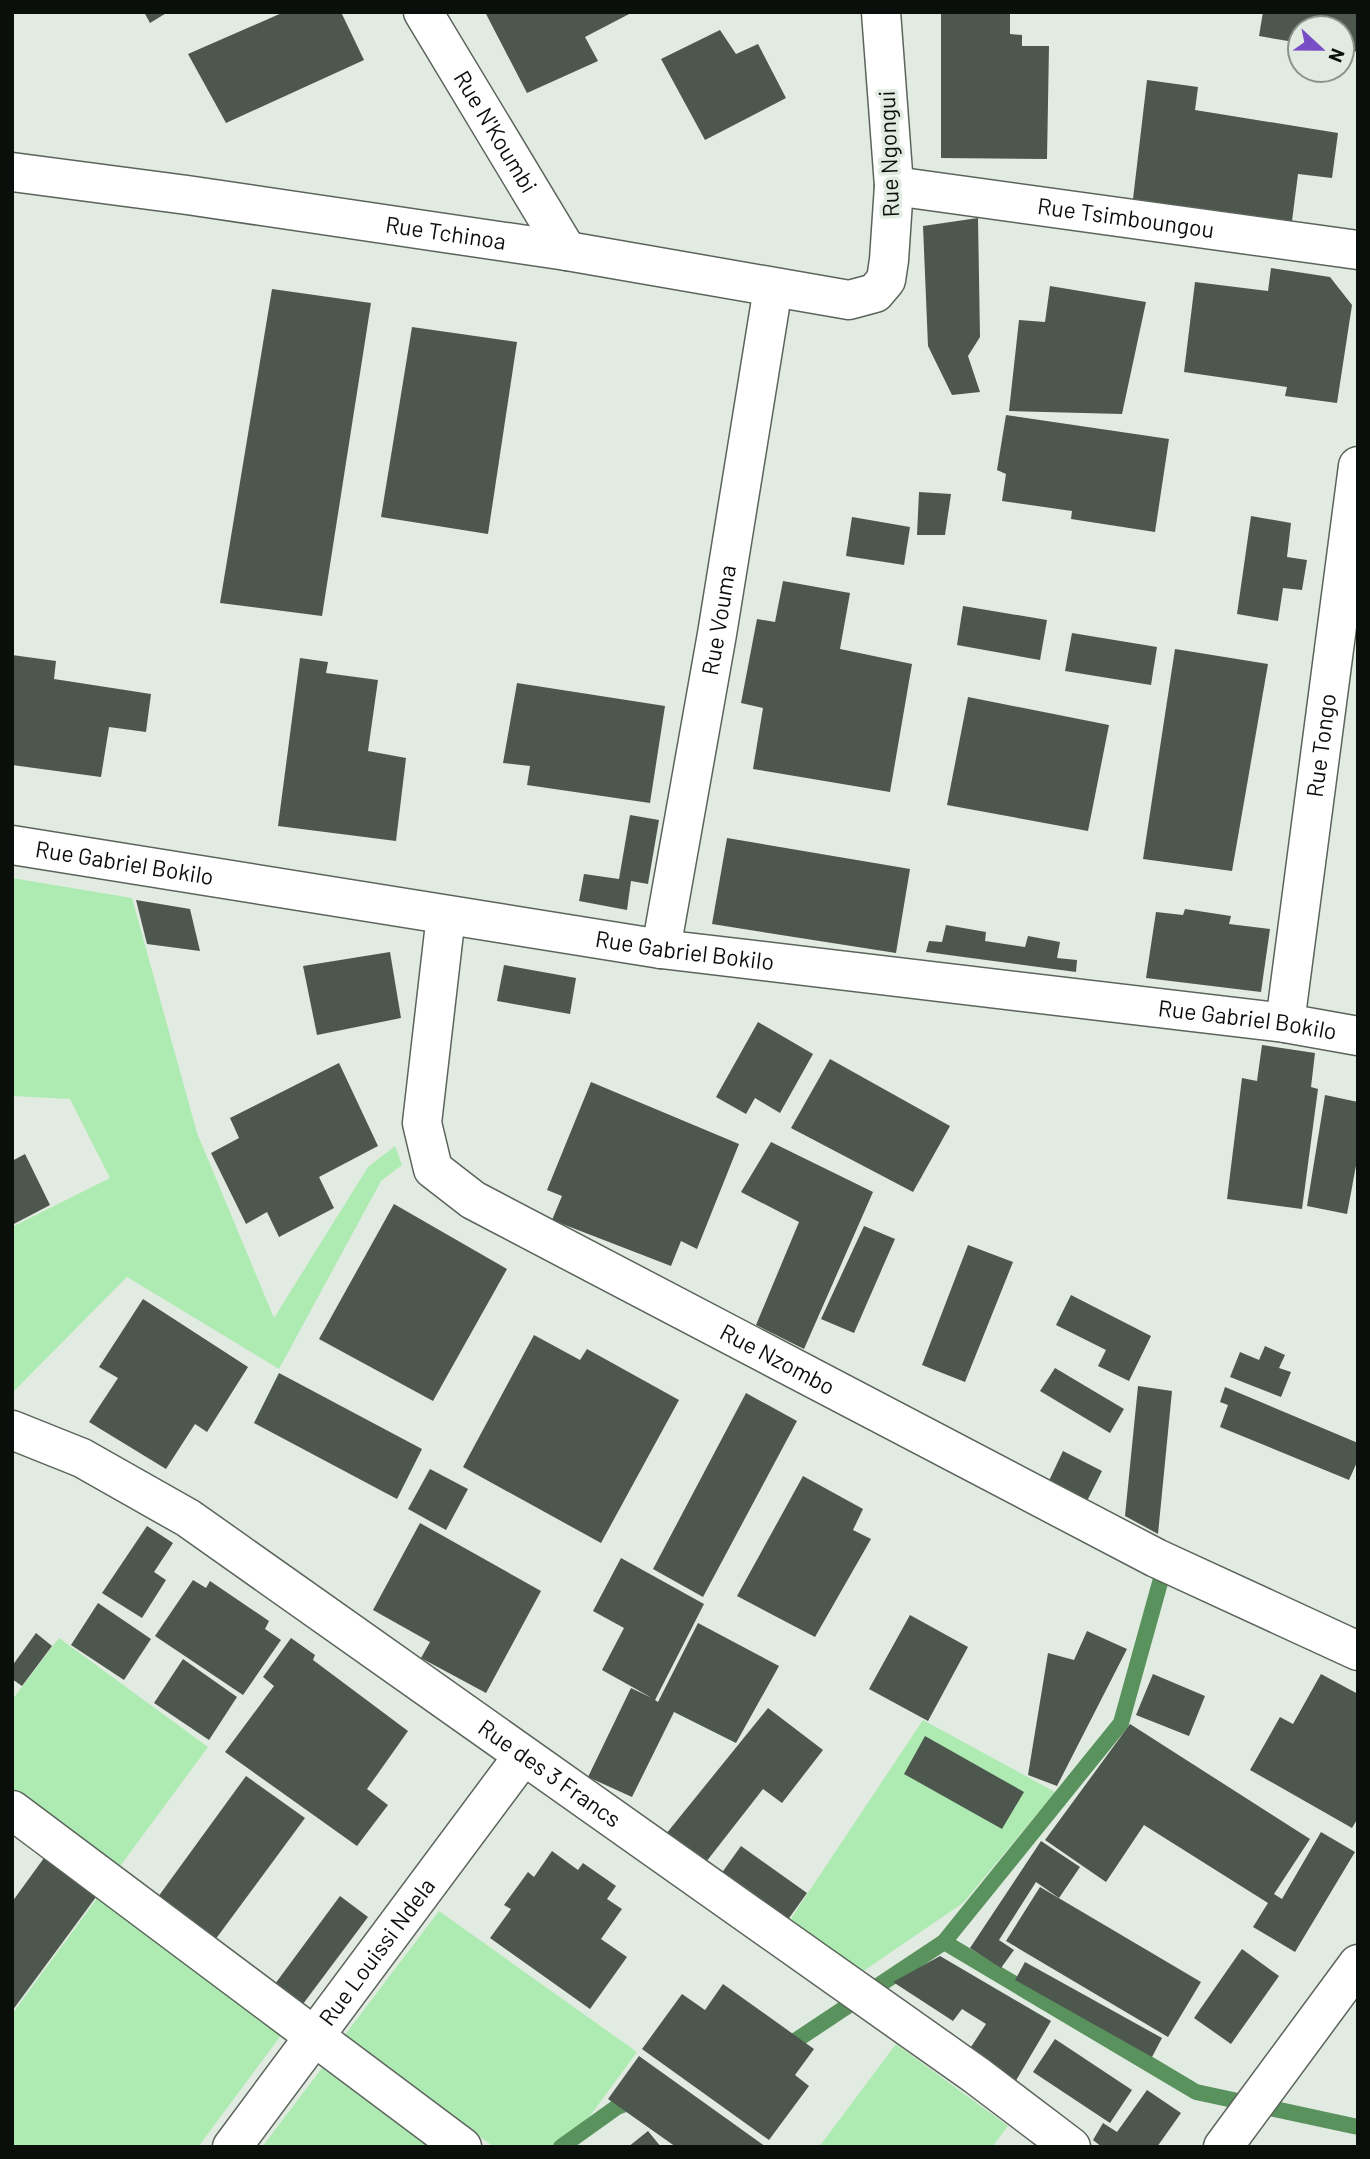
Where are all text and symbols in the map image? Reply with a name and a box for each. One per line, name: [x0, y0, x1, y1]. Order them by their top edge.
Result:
north arrow: [1286, 14, 1356, 84]
text: N: [1324, 45, 1350, 66]
street label: Rue N'Koumbi: [449, 65, 544, 198]
street label: Rue Ngongui: [872, 90, 904, 218]
street label: Rue Tsimboungou: [1036, 191, 1216, 243]
street label: Rue Tchinoa: [384, 209, 508, 255]
street label: Rue Vouma: [695, 563, 741, 677]
street label: Rue Tongo: [1300, 692, 1341, 799]
street label: Rue Gabriel Bokilo: [34, 834, 216, 890]
street label: Rue Gabriel Bokilo: [593, 924, 776, 975]
street label: Rue Gabriel Bokilo: [1157, 993, 1339, 1045]
street label: Rue Nzombo: [716, 1317, 840, 1400]
street label: Rue des 3 Francs: [473, 1713, 627, 1833]
street label: Rue Louissi Ndela: [312, 1872, 440, 2031]

